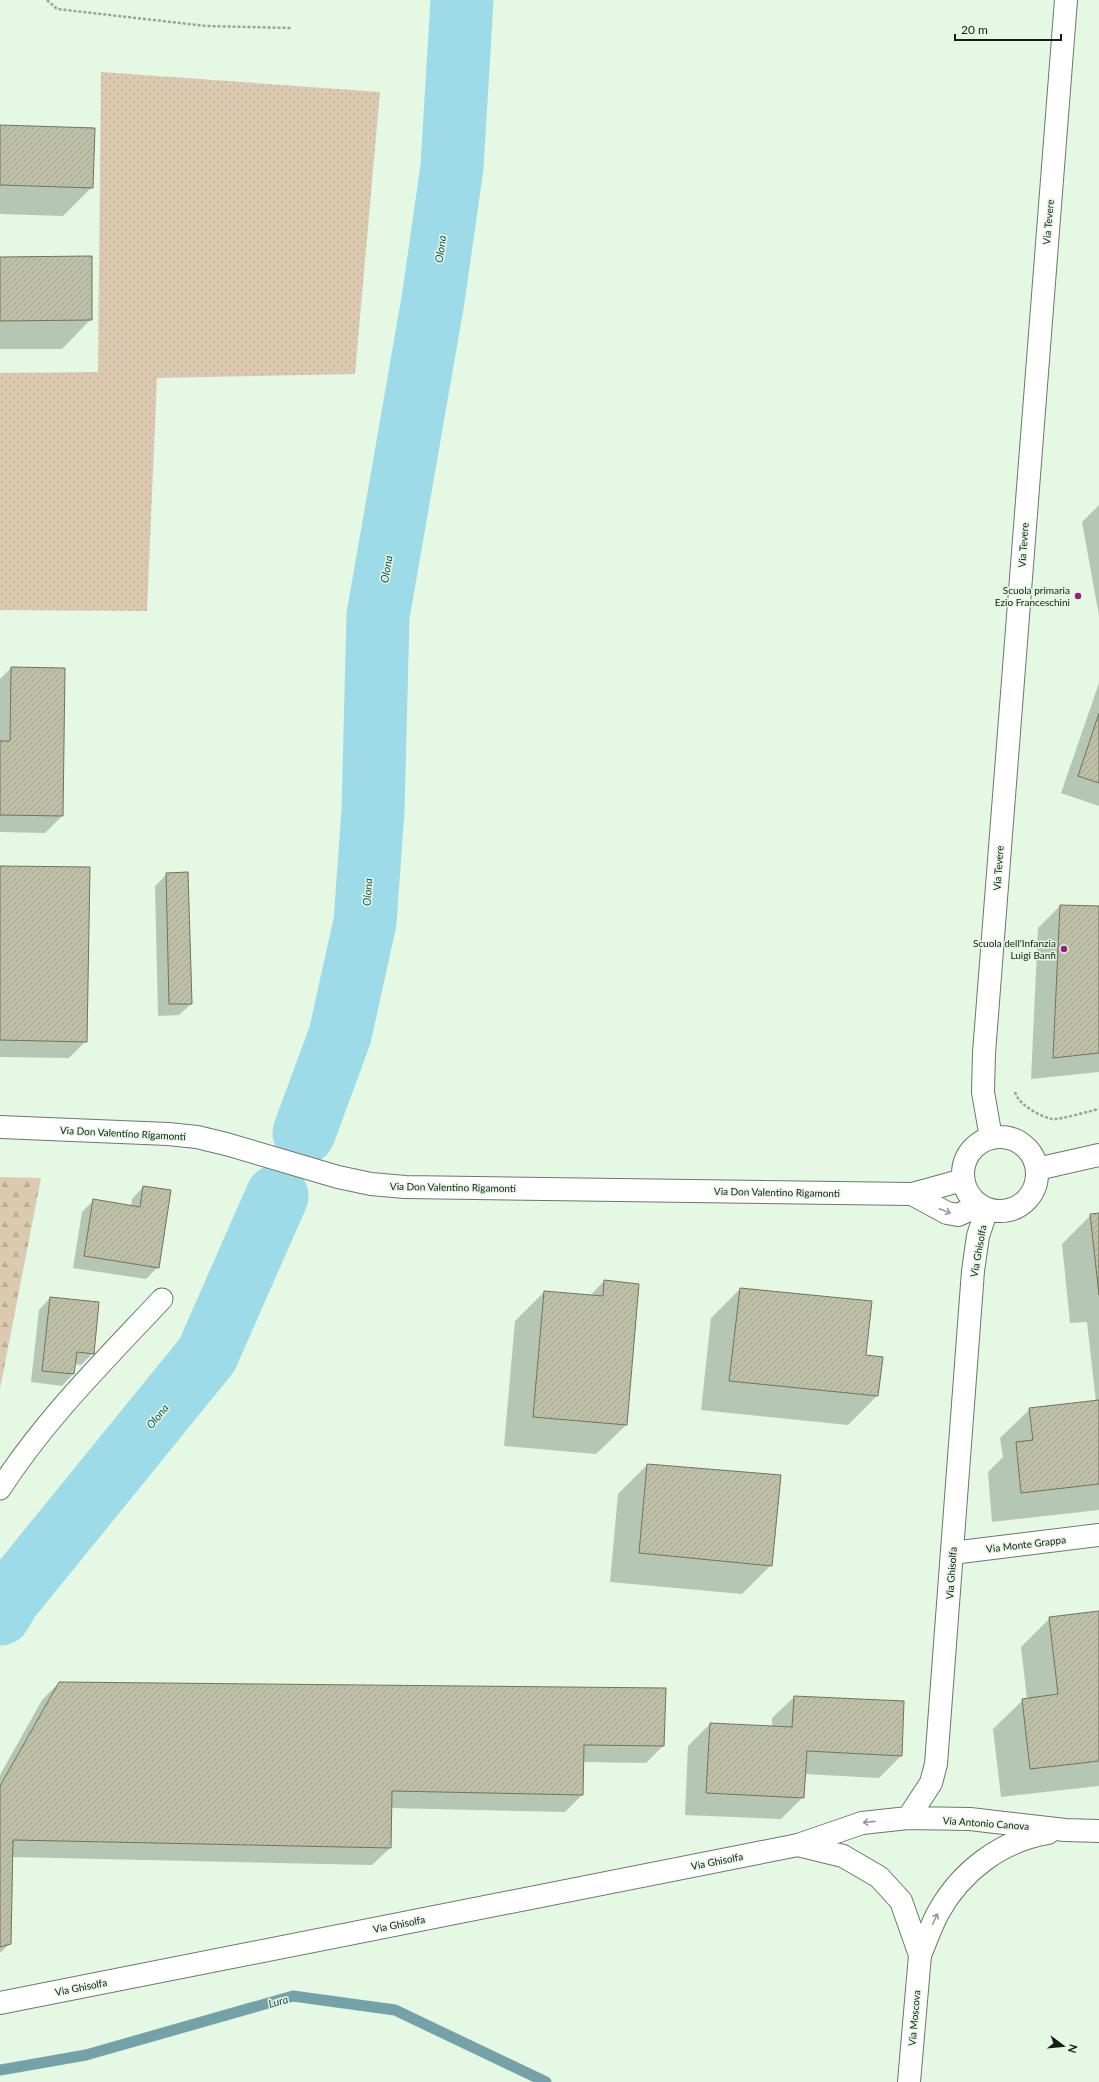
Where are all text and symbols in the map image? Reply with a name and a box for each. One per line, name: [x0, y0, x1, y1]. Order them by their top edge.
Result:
scale bar: [955, 16, 1061, 42]
text: 20 m: [961, 22, 988, 37]
street label: Via Tevere: [1040, 199, 1056, 245]
water label: Olona: [432, 234, 448, 264]
street label: Via Tevere: [1015, 522, 1031, 568]
water label: Olona: [377, 554, 395, 584]
place label: Scuola primaria Ezio Franceschini: [995, 584, 1070, 608]
marker: Scuola primaria Ezio Franceschini: [1073, 591, 1083, 601]
street label: Via Tevere: [990, 845, 1006, 891]
water label: Olona: [360, 877, 374, 906]
place label: Scuola dell'Infanzia Luigi Banfi: [973, 937, 1056, 961]
marker: Scuola dell'Infanzia Luigi Banfi: [1059, 944, 1069, 954]
street label: Via Don Valentino Rigamonti: [60, 1124, 186, 1142]
street label: Via Don Valentino Rigamonti: [390, 1180, 516, 1194]
street label: Via Don Valentino Rigamonti: [714, 1185, 840, 1199]
one-way arrow: [939, 1208, 951, 1216]
street label: Via Ghisolfa: [968, 1224, 988, 1278]
water label: Olona: [143, 1401, 171, 1431]
street label: Via Monte Grappa: [985, 1533, 1067, 1555]
street label: Via Ghisolfa: [943, 1546, 959, 1600]
street label: Via Antonio Canova: [942, 1814, 1030, 1832]
one-way arrow: [863, 1818, 876, 1826]
street label: Via Ghisolfa: [690, 1850, 744, 1872]
street label: Via Ghisolfa: [372, 1913, 426, 1935]
one-way arrow: [932, 1913, 940, 1925]
street label: Via Ghisolfa: [54, 1976, 108, 1998]
street label: Via Moscova: [906, 1990, 922, 2046]
water label: Lura: [267, 1992, 290, 2010]
north arrow: [1043, 2026, 1083, 2066]
text: N: [1066, 2043, 1081, 2055]

